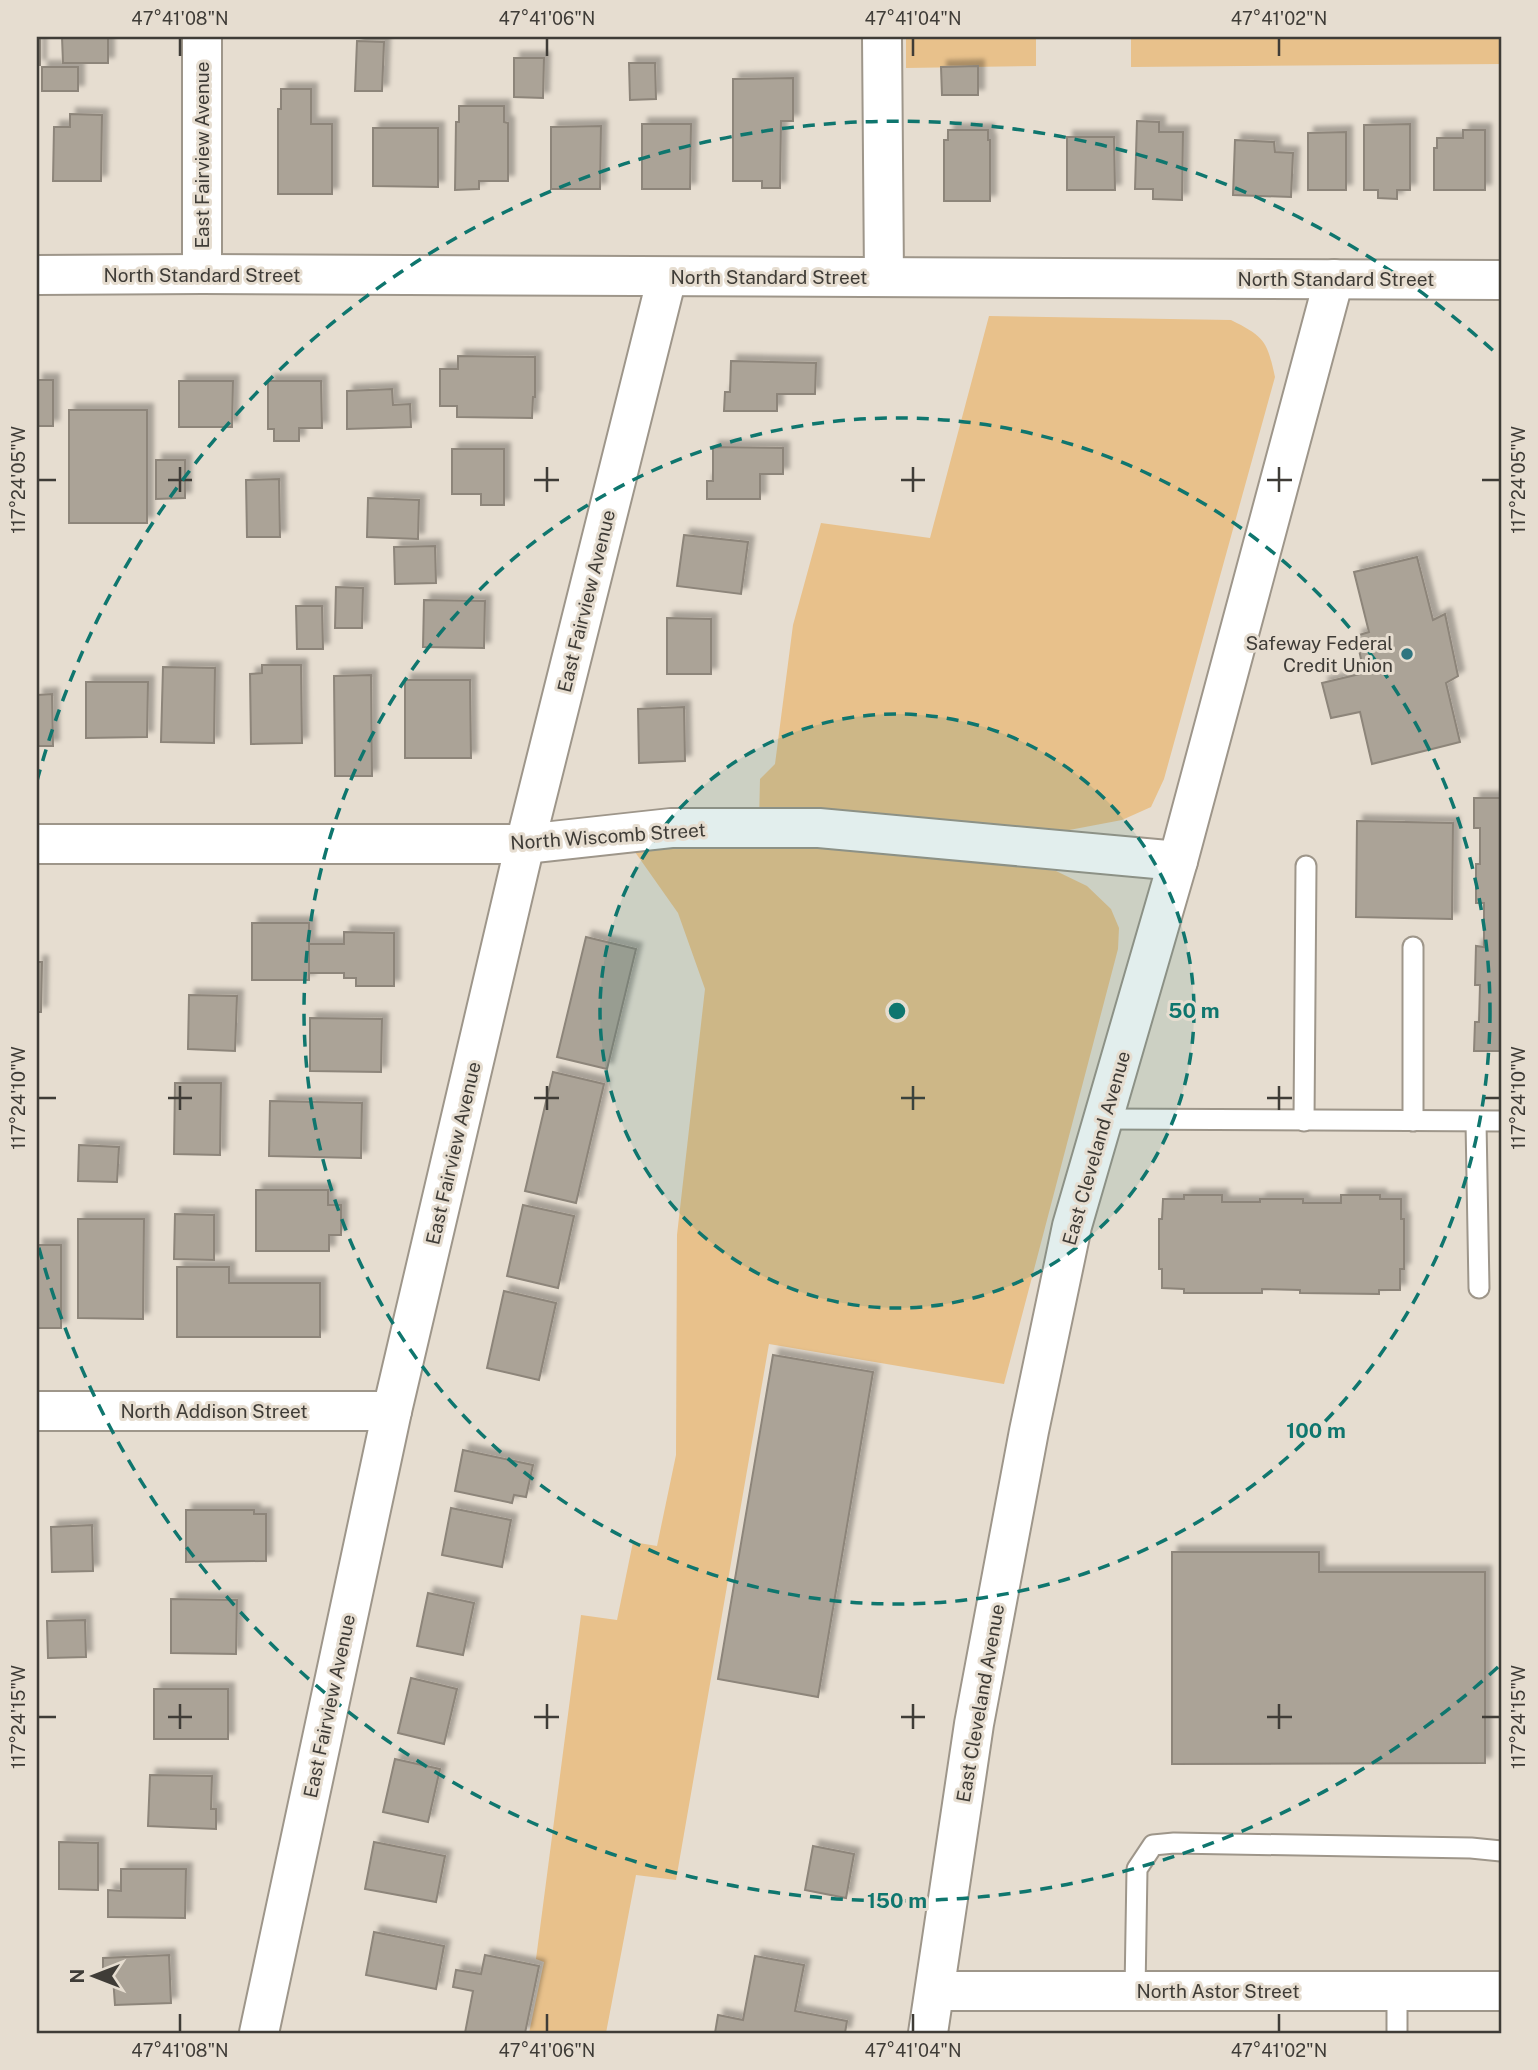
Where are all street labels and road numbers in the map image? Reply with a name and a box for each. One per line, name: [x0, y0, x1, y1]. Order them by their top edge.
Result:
street label: East Fairview Avenue: [191, 61, 213, 249]
street label: North Standard Street: [104, 264, 300, 286]
street label: North Standard Street: [671, 266, 867, 288]
street label: North Standard Street: [1238, 268, 1434, 290]
street label: East Fairview Avenue: [553, 508, 619, 694]
street label: North Wiscomb Street: [510, 818, 706, 854]
street label: East Cleveland Avenue: [1058, 1048, 1134, 1248]
street label: East Fairview Avenue: [421, 1059, 485, 1247]
street label: North Addison Street: [120, 1400, 308, 1422]
street label: East Cleveland Avenue: [952, 1602, 1008, 1804]
street label: East Fairview Avenue: [299, 1612, 359, 1800]
street label: North Astor Street: [1136, 1980, 1300, 2002]

